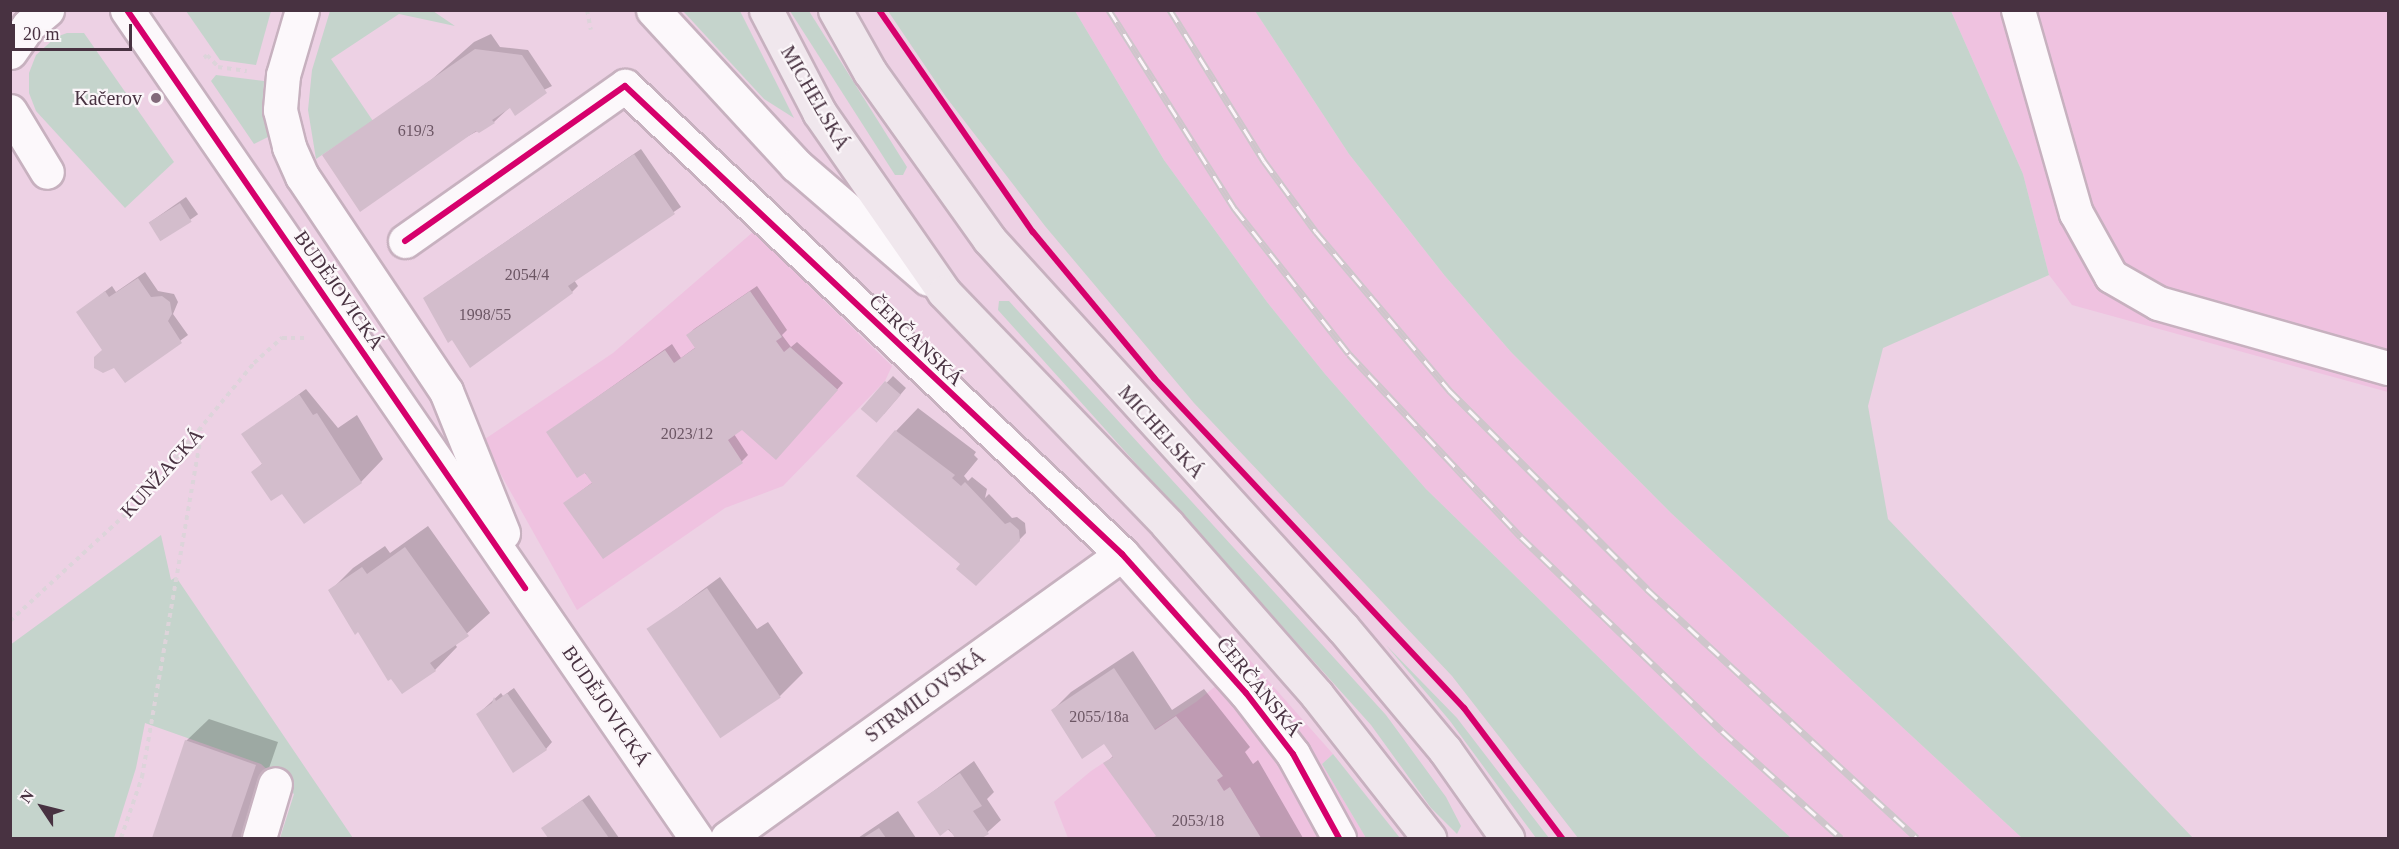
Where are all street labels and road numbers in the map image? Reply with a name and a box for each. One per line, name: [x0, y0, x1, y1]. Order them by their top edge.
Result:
street label: MICHELSKÁ: [775, 41, 855, 155]
street label: BUDĚJOVICKÁ: [289, 226, 389, 354]
street label: ČERČANSKÁ: [864, 289, 968, 391]
street label: MICHELSKÁ: [1113, 381, 1209, 483]
street label: KUNŽACKÁ: [116, 423, 208, 523]
street label: ČERČANSKÁ: [1212, 632, 1306, 742]
street label: BUDĚJOVICKÁ: [557, 641, 655, 771]
street label: STRMILOVSKÁ: [860, 644, 990, 748]

